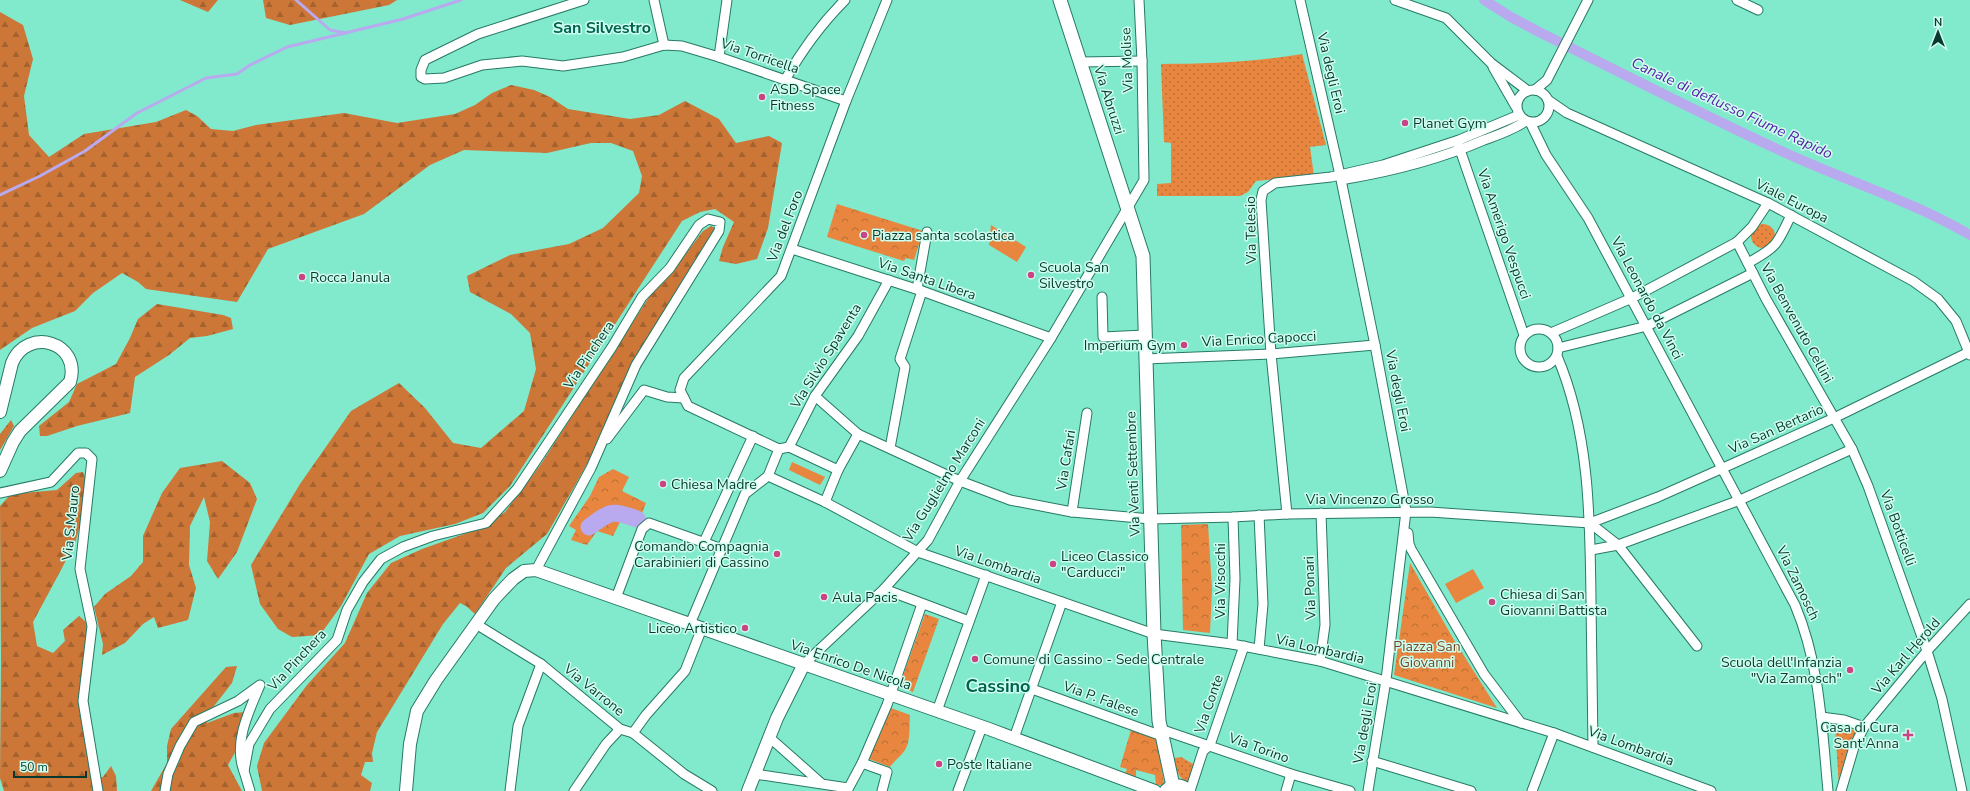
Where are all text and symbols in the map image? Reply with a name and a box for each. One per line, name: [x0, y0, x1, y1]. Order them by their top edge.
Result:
north arrow: [1918, 12, 1958, 52]
text: N: [1934, 15, 1942, 30]
district label: San Silvestro: [553, 17, 651, 39]
street label: Via Molise: [1116, 27, 1138, 94]
street label: Via degli Eroi: [1312, 30, 1350, 115]
street label: Via Torricella: [717, 33, 802, 78]
water label: Canale di deflusso Fiume Rapido: [1628, 52, 1836, 164]
street label: Via Abruzzi: [1089, 62, 1129, 137]
place label: ASD Space Fitness: [770, 80, 841, 115]
marker: ASD Space Fitness: [757, 92, 767, 102]
place label: Planet Gym: [1413, 114, 1487, 133]
marker: Planet Gym: [1400, 118, 1410, 128]
street label: Via Amerigo Vespucci: [1472, 165, 1535, 302]
street label: Viale Europa: [1751, 174, 1832, 228]
street label: Via del Foro: [762, 187, 807, 265]
street label: Via Telesio: [1241, 196, 1261, 265]
place label: Piazza santa scolastica: [872, 226, 1015, 245]
marker: Piazza santa scolastica: [859, 230, 869, 240]
street label: Via Leonardo da Vinci: [1606, 232, 1687, 363]
street label: Via Santa Libera: [874, 253, 979, 305]
place label: Scuola San Silvestro: [1039, 258, 1109, 293]
street label: Via Benvenuto Cellini: [1756, 259, 1838, 386]
place label: Rocca Janula: [310, 268, 390, 287]
marker: Scuola San Silvestro: [1026, 270, 1036, 280]
marker: Rocca Janula: [297, 272, 307, 282]
street label: Via Silvio Spaventa: [785, 300, 866, 413]
street label: Via Pinchera: [559, 317, 619, 394]
street label: Via Enrico Capocci: [1200, 327, 1317, 352]
place label: Imperium Gym: [1084, 336, 1176, 355]
marker: Imperium Gym: [1179, 340, 1189, 350]
street label: Via degli Eroi: [1381, 348, 1415, 433]
street label: Via San Bertario: [1725, 399, 1827, 459]
street label: Via Venti Settembre: [1121, 411, 1145, 538]
street label: Via Guglielmo Marconi: [898, 415, 990, 546]
street label: Via Cafari: [1052, 428, 1080, 492]
place label: Chiesa Madre: [671, 475, 757, 494]
marker: Chiesa Madre: [658, 479, 668, 489]
street label: Via S.Mauro: [57, 484, 84, 563]
street label: Via Botticelli: [1875, 487, 1920, 568]
street label: Via Vincenzo Grosso: [1305, 490, 1434, 509]
place label: Comando Compagnia Carabinieri di Cassino: [634, 537, 769, 572]
street label: Via Lombardia: [951, 541, 1044, 589]
street label: Via Zamosch: [1771, 542, 1824, 623]
street label: Via Visocchi: [1211, 543, 1230, 620]
place label: Liceo Classico "Carducci": [1061, 547, 1149, 582]
marker: Comando Compagnia Carabinieri di Cassino: [772, 549, 782, 559]
street label: Via Ponari: [1299, 556, 1321, 621]
marker: Liceo Classico "Carducci": [1048, 559, 1058, 569]
place label: Chiesa di San Giovanni Battista: [1500, 585, 1607, 620]
place label: Aula Pacis: [832, 588, 898, 607]
marker: Aula Pacis: [819, 592, 829, 602]
marker: Chiesa di San Giovanni Battista: [1487, 597, 1497, 607]
street label: Via Karl Herold: [1867, 614, 1945, 699]
place label: Liceo Artistico: [648, 619, 737, 638]
marker: Liceo Artistico: [740, 623, 750, 633]
street label: Via Pinchera: [263, 625, 331, 696]
street label: Via Lombardia: [1273, 629, 1366, 668]
street label: Via Enrico De Nicola: [787, 635, 914, 695]
park label: Piazza San Giovanni: [1393, 637, 1461, 672]
place label: Comune di Cassino - Sede Centrale: [983, 650, 1204, 669]
place label: Scuola dell'Infanzia "Via Zamosch": [1721, 653, 1842, 688]
marker: Comune di Cassino - Sede Centrale: [970, 654, 980, 664]
street label: Via Varrone: [559, 659, 628, 720]
marker: Scuola dell'Infanzia "Via Zamosch": [1845, 665, 1855, 675]
street label: Via Conte: [1190, 672, 1228, 737]
district label: Cassino: [966, 674, 1030, 698]
street label: Via P. Falese: [1060, 676, 1142, 722]
street label: Via degli Eroi: [1348, 681, 1382, 766]
place label: Casa di Cura Sant'Anna: [1820, 718, 1899, 753]
street label: Via Lombardia: [1584, 721, 1677, 770]
street label: Via Torino: [1225, 728, 1292, 768]
marker: Casa di Cura Sant'Anna: [1902, 729, 1914, 741]
scale bar: [14, 753, 86, 779]
place label: Poste Italiane: [947, 755, 1032, 774]
text: 50 m: [20, 759, 48, 775]
marker: Poste Italiane: [934, 759, 944, 769]

